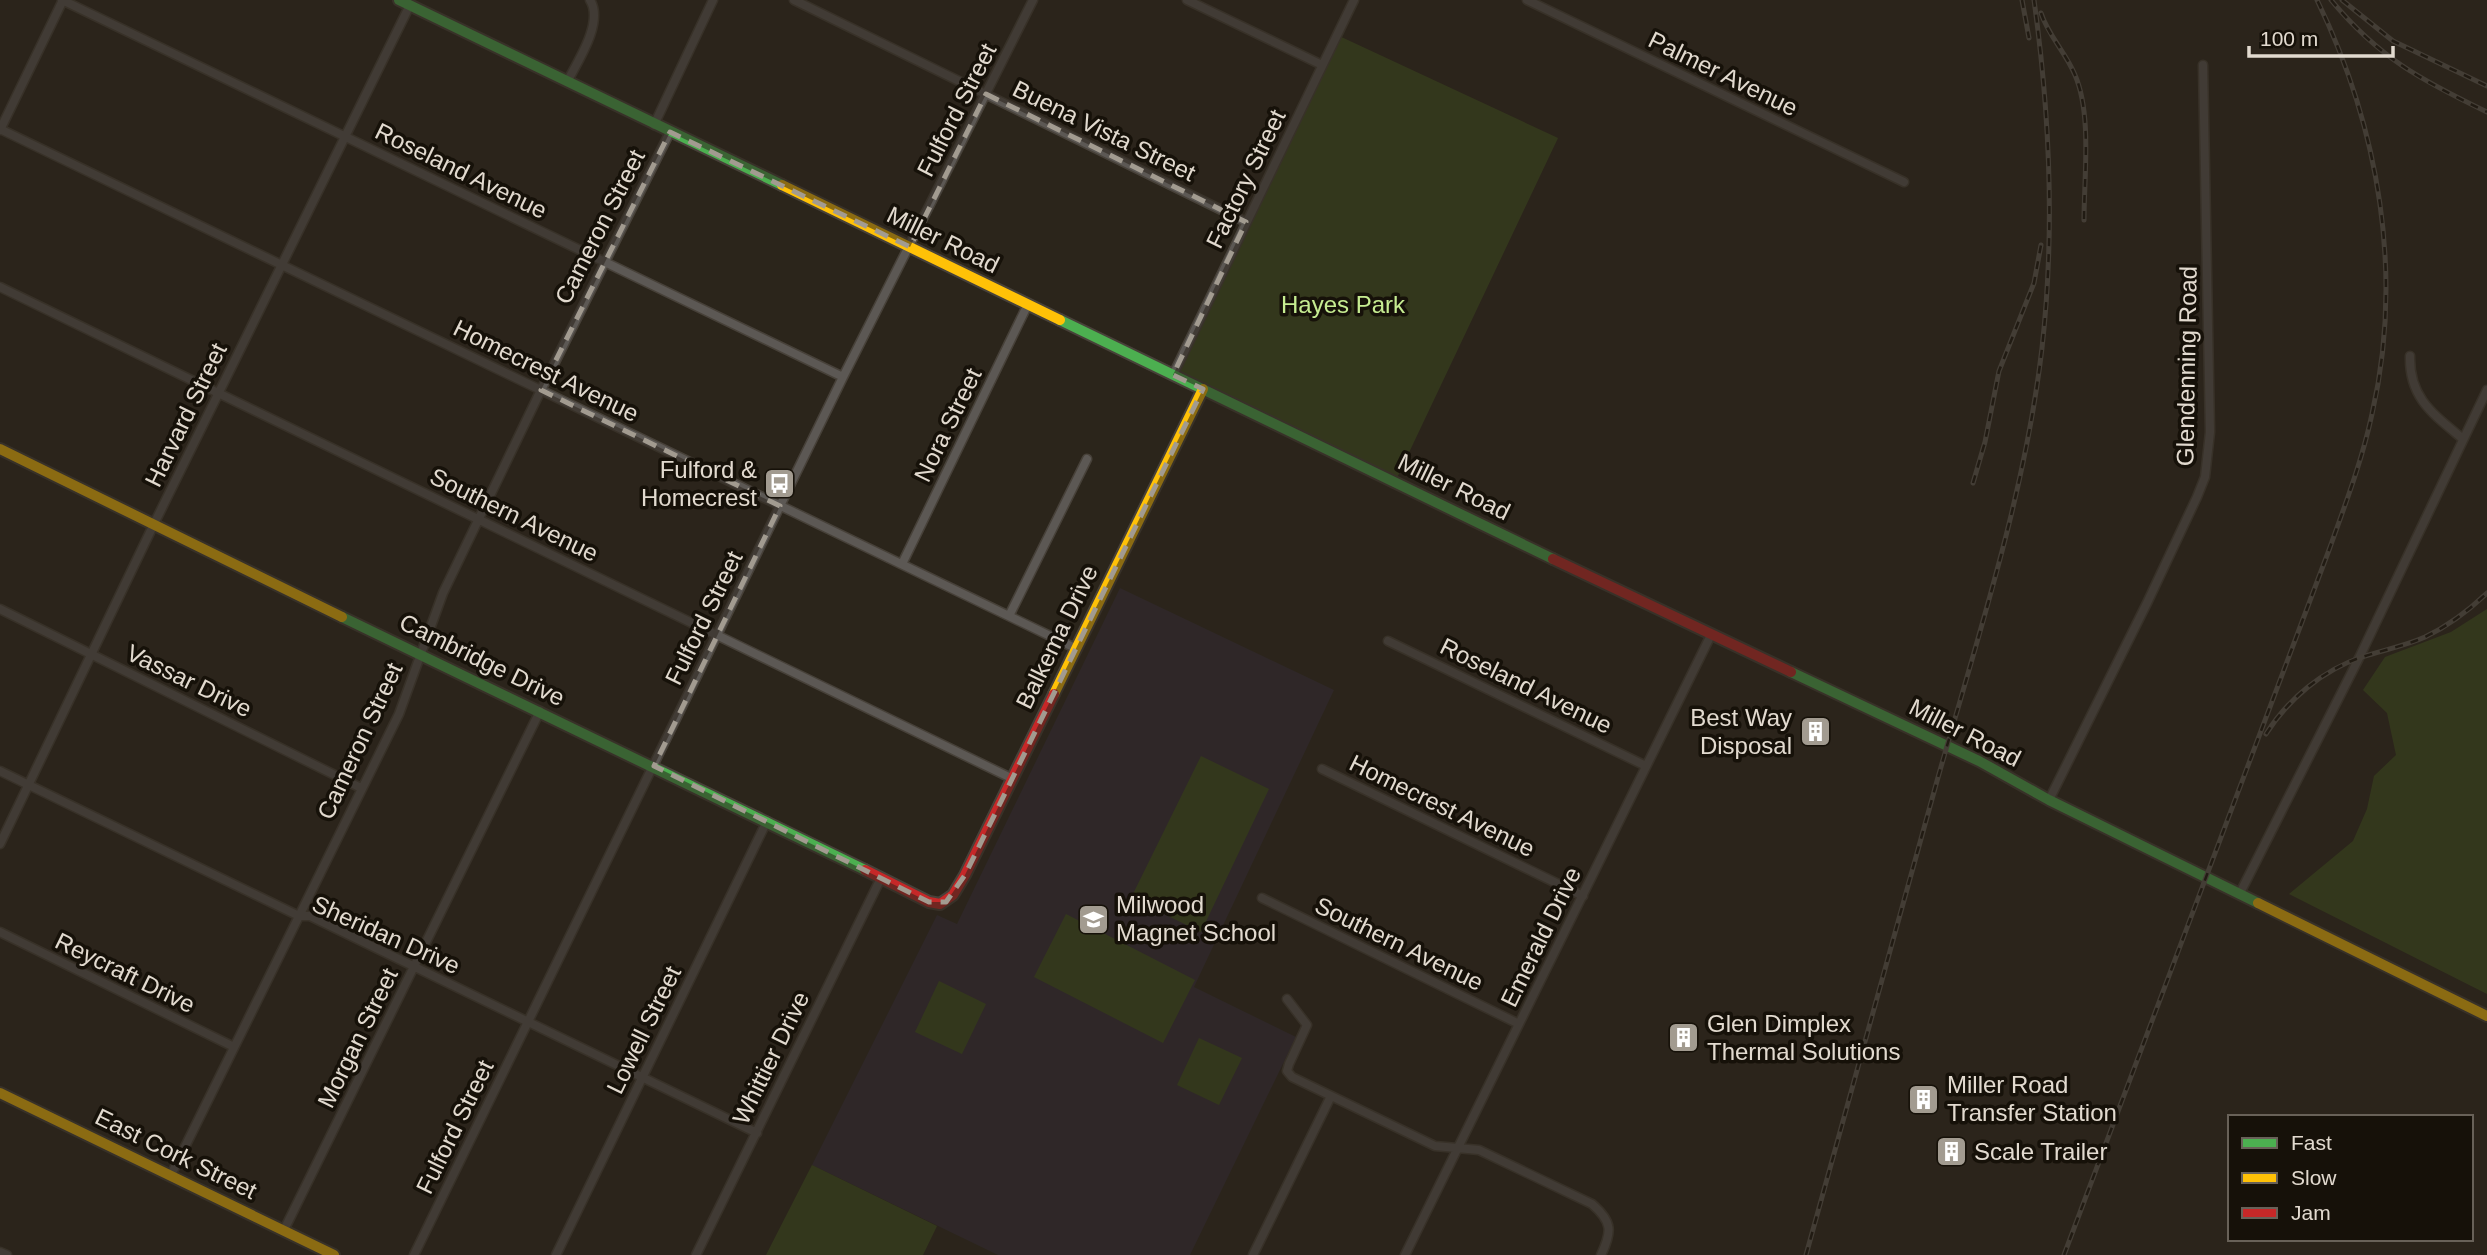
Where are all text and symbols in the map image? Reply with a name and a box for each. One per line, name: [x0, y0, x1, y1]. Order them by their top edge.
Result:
scale bar: [2249, 14, 2392, 58]
street label: Palmer Avenue: [1644, 26, 1802, 121]
text: 100 m: [2260, 27, 2318, 50]
street label: Fulford Street: [912, 39, 1002, 181]
street label: Buena Vista Street: [1009, 75, 1200, 187]
street label: Factory Street: [1200, 105, 1291, 252]
street label: Roseland Avenue: [371, 117, 551, 224]
street label: Cameron Street: [549, 145, 650, 308]
street label: Miller Road: [883, 201, 1004, 278]
street label: Glendenning Road: [2171, 266, 2202, 466]
park label: Hayes Park: [1281, 291, 1406, 318]
street label: Homecrest Avenue: [449, 314, 643, 427]
street label: Harvard Street: [139, 338, 232, 491]
street label: Nora Street: [909, 363, 987, 486]
street label: Miller Road: [1394, 448, 1515, 525]
place label: Fulford & Homecrest: [641, 456, 757, 511]
street label: Southern Avenue: [426, 462, 603, 567]
bus stop icon: Fulford & Homecrest: [763, 467, 797, 501]
street label: Fulford Street: [660, 546, 748, 689]
street label: Balkema Drive: [1010, 561, 1103, 713]
street label: Cambridge Drive: [395, 608, 569, 711]
street label: Roseland Avenue: [1436, 632, 1616, 739]
street label: Vassar Drive: [122, 639, 256, 722]
street label: Cameron Street: [312, 658, 408, 823]
street label: Miller Road: [1905, 693, 2025, 772]
place label: Best Way Disposal: [1690, 704, 1792, 759]
building icon: Best Way Disposal: [1798, 715, 1832, 749]
street label: Homecrest Avenue: [1345, 749, 1539, 862]
street label: Emerald Drive: [1495, 863, 1586, 1011]
street label: Sheridan Drive: [308, 890, 464, 979]
place label: Milwood Magnet School: [1116, 891, 1276, 946]
street label: Southern Avenue: [1311, 891, 1488, 996]
school or university icon: Milwood Magnet School: [1076, 902, 1110, 936]
street label: Reycraft Drive: [51, 927, 199, 1018]
street label: Lowell Street: [601, 961, 686, 1098]
street label: Morgan Street: [312, 963, 403, 1112]
street label: Whittier Drive: [727, 987, 814, 1128]
place label: Glen Dimplex Thermal Solutions: [1707, 1010, 1900, 1065]
building icon: Glen Dimplex Thermal Solutions: [1667, 1021, 1701, 1055]
street label: Fulford Street: [411, 1055, 499, 1198]
place label: Miller Road Transfer Station: [1947, 1071, 2117, 1126]
building icon: Miller Road Transfer Station: [1907, 1082, 1941, 1116]
street label: East Cork Street: [91, 1103, 262, 1204]
legend: [2228, 1115, 2473, 1241]
text: Fast: [2291, 1131, 2332, 1154]
building icon: Scale Trailer: [1934, 1135, 1968, 1169]
place label: Scale Trailer: [1974, 1138, 2107, 1165]
text: Slow: [2291, 1166, 2337, 1189]
text: Jam: [2291, 1201, 2331, 1224]

